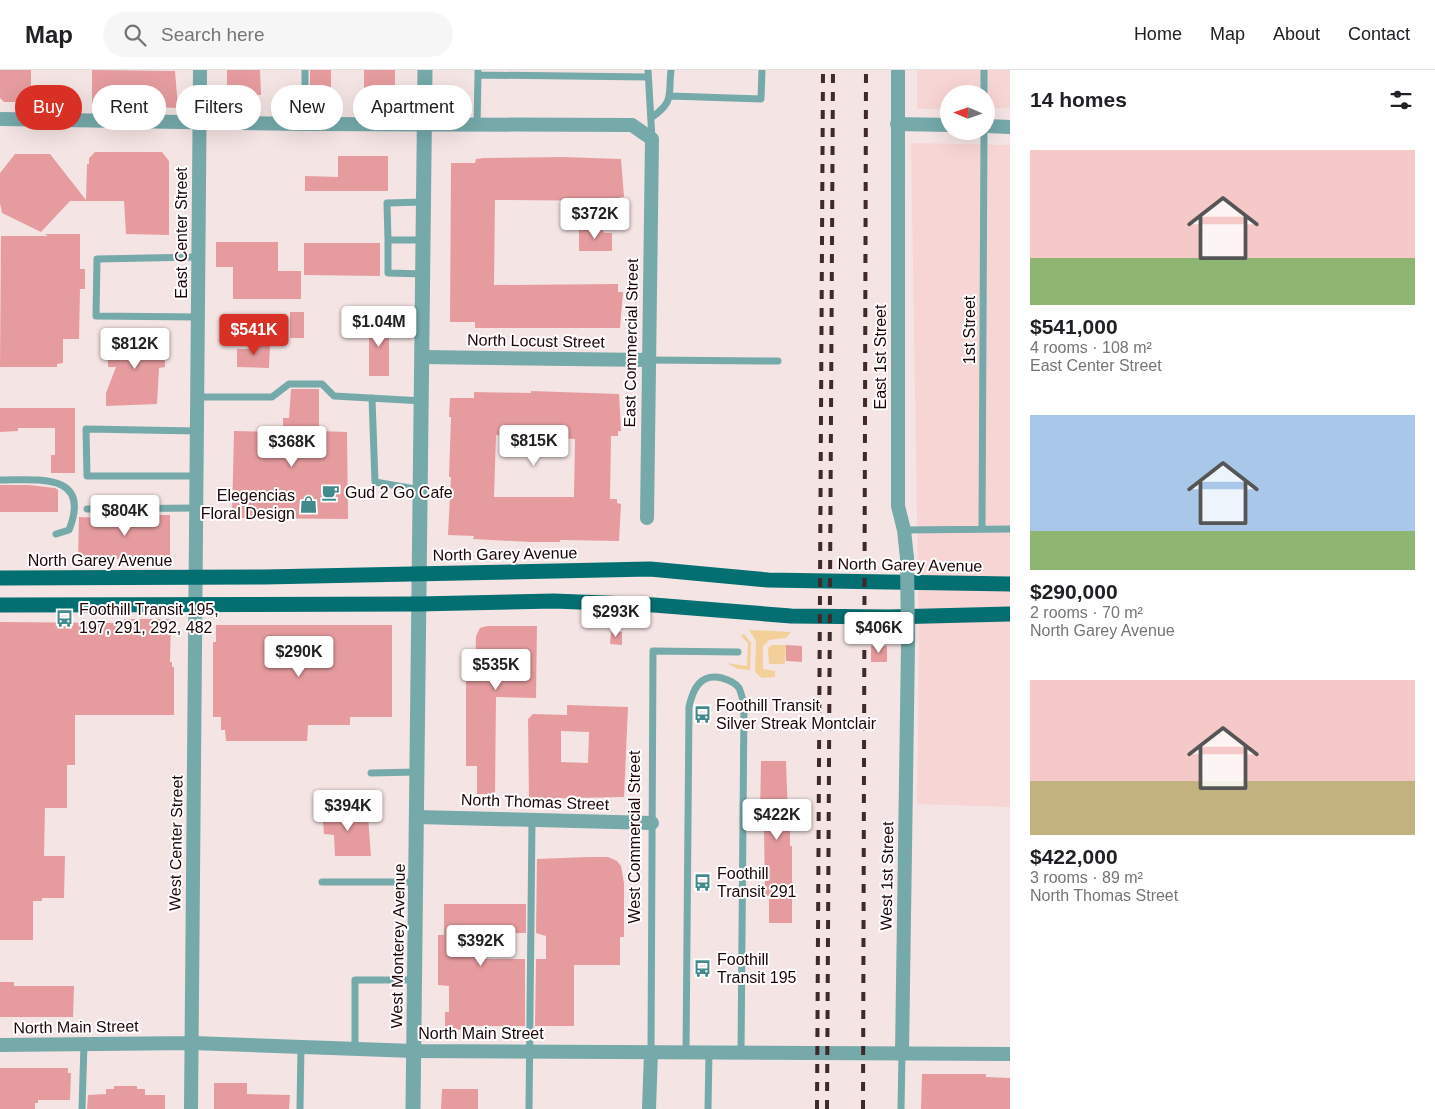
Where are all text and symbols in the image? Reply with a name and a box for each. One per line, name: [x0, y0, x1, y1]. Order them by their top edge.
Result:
search box: [103, 12, 453, 57]
text: Map: [25, 21, 73, 48]
icon: search: [121, 21, 149, 49]
text: Search here: [161, 24, 265, 45]
text: Home: [1134, 24, 1182, 44]
text: Map: [1210, 24, 1245, 44]
text: About: [1273, 24, 1320, 44]
text: Contact: [1348, 24, 1410, 44]
chip: Buy: [15, 85, 82, 130]
chip: Rent: [92, 85, 166, 130]
chip: Filters: [176, 85, 261, 130]
chip: New: [271, 85, 343, 130]
chip: Apartment: [353, 85, 472, 130]
north arrow: [940, 85, 995, 140]
map controls: [940, 85, 995, 140]
icon: filters: [1387, 86, 1415, 114]
text: 14 homes: [1030, 88, 1127, 111]
street label: East Center Street: [173, 167, 190, 299]
icon: home: [1178, 183, 1268, 273]
pin: $372K: [560, 198, 630, 240]
text: $372K: [571, 205, 619, 222]
street label: East Commercial Street: [621, 258, 641, 428]
street label: 1st Street: [961, 295, 978, 364]
street label: East 1st Street: [872, 304, 889, 409]
pin: $1.04M: [338, 306, 420, 348]
text: $1.04M: [352, 313, 406, 330]
pin: $541K: [219, 314, 289, 356]
text: $541,000: [1030, 315, 1118, 338]
text: $541K: [230, 321, 278, 338]
pin: $812K: [100, 328, 170, 370]
street label: North Locust Street: [467, 331, 606, 351]
text: $812K: [111, 335, 159, 352]
text: 4 rooms · 108 m²: [1030, 339, 1152, 356]
text: East Center Street: [1030, 357, 1162, 374]
pin: $815K: [499, 424, 569, 467]
pin: $368K: [257, 426, 327, 468]
text: $815K: [510, 432, 558, 449]
text: $368K: [268, 433, 316, 450]
icon: home: [1178, 448, 1268, 538]
cafe icon: Gud 2 Go Cafe: [321, 482, 341, 502]
place label: Gud 2 Go Cafe: [345, 484, 453, 501]
place label: Elegencias Floral Design: [201, 487, 295, 522]
pin: $804K: [90, 494, 160, 537]
shop icon: Elegencias Floral Design: [299, 494, 319, 514]
text: $804K: [101, 502, 149, 519]
street label: North Garey Avenue: [433, 544, 578, 564]
street label: North Garey Avenue: [28, 552, 172, 569]
street label: North Garey Avenue: [838, 555, 983, 575]
text: $290,000: [1030, 580, 1118, 603]
pin: $293K: [581, 596, 651, 638]
place label: Foothill Transit 195, 197, 291, 292, 482: [79, 601, 219, 636]
text: $293K: [592, 603, 640, 620]
text: 2 rooms · 70 m²: [1030, 604, 1143, 621]
bus stop icon: Foothill Transit 195, 197, 291, 292, 482: [55, 608, 75, 628]
pin: $406K: [844, 612, 914, 654]
text: $406K: [855, 619, 903, 636]
text: North Garey Avenue: [1030, 622, 1175, 639]
pin: $290K: [264, 636, 334, 678]
text: $290K: [275, 643, 323, 660]
pin: $535K: [461, 648, 531, 691]
text: $535K: [472, 656, 520, 673]
place label: Foothill Transit Silver Streak Montclair: [716, 697, 877, 732]
bus stop icon: Foothill Transit Silver Streak Montclair: [692, 704, 712, 724]
icon: home: [1178, 713, 1268, 803]
street label: West Commercial Street: [626, 750, 643, 924]
street label: West Center Street: [166, 774, 186, 911]
pin: $394K: [313, 790, 383, 832]
street label: North Thomas Street: [461, 791, 610, 813]
text: $394K: [324, 797, 372, 814]
pin: $422K: [742, 798, 812, 841]
text: $422K: [753, 806, 801, 823]
street label: West 1st Street: [878, 821, 896, 931]
text: $422,000: [1030, 845, 1118, 868]
street label: West Monterey Avenue: [388, 863, 408, 1029]
place label: Foothill Transit 291: [717, 865, 797, 900]
text: 3 rooms · 89 m²: [1030, 869, 1143, 886]
bus stop icon: Foothill Transit 291: [693, 872, 713, 892]
text: North Thomas Street: [1030, 887, 1178, 904]
pin: $392K: [446, 924, 516, 967]
text: $392K: [457, 932, 505, 949]
place label: Foothill Transit 195: [717, 951, 797, 986]
bus stop icon: Foothill Transit 195: [693, 958, 713, 978]
street label: North Main Street: [13, 1017, 139, 1037]
street label: North Main Street: [418, 1025, 544, 1042]

